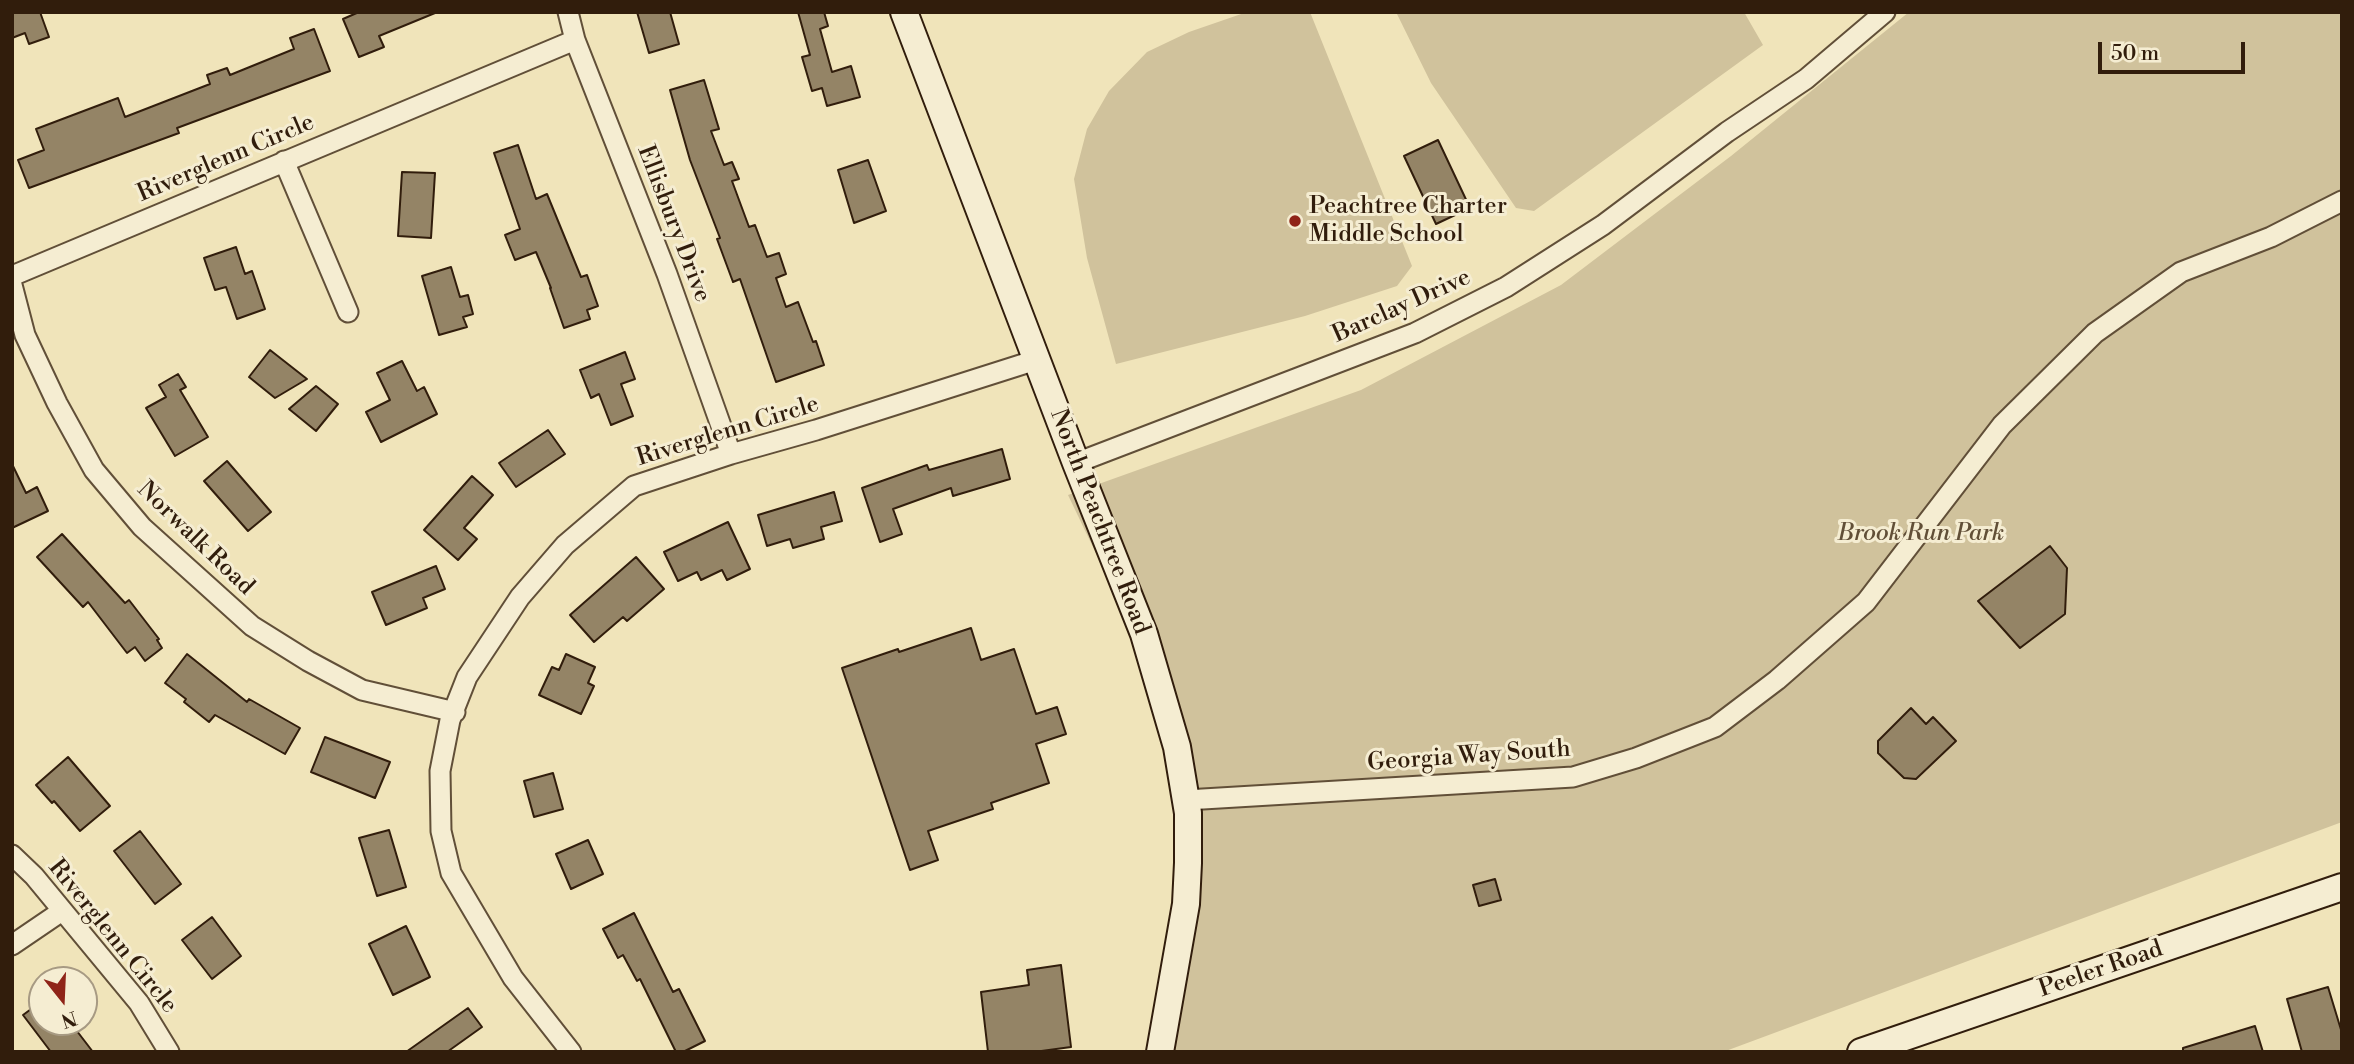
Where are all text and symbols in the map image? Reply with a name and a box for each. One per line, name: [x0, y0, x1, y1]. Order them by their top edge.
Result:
scale bar: [2102, 28, 2249, 72]
text: 50 m: [2111, 41, 2159, 67]
street label: Riverglenn Circle: [133, 109, 319, 209]
street label: Ellisbury Drive: [630, 142, 716, 306]
place label: Peachtree Charter Middle School: [1309, 193, 1507, 249]
marker: Peachtree Charter Middle School: [1287, 213, 1303, 229]
street label: Barclay Drive: [1329, 264, 1475, 350]
street label: Riverglenn Circle: [633, 391, 823, 473]
street label: North Peachtree Road: [1043, 405, 1155, 639]
street label: Norwalk Road: [131, 476, 259, 602]
park label: Brook Run Park: [1838, 520, 2004, 548]
street label: Georgia Way South: [1366, 736, 1572, 778]
street label: Riverglenn Circle: [41, 854, 183, 1020]
street label: Peeler Road: [2035, 935, 2167, 1005]
north arrow: [28, 966, 98, 1036]
text: N: [58, 1005, 80, 1033]

